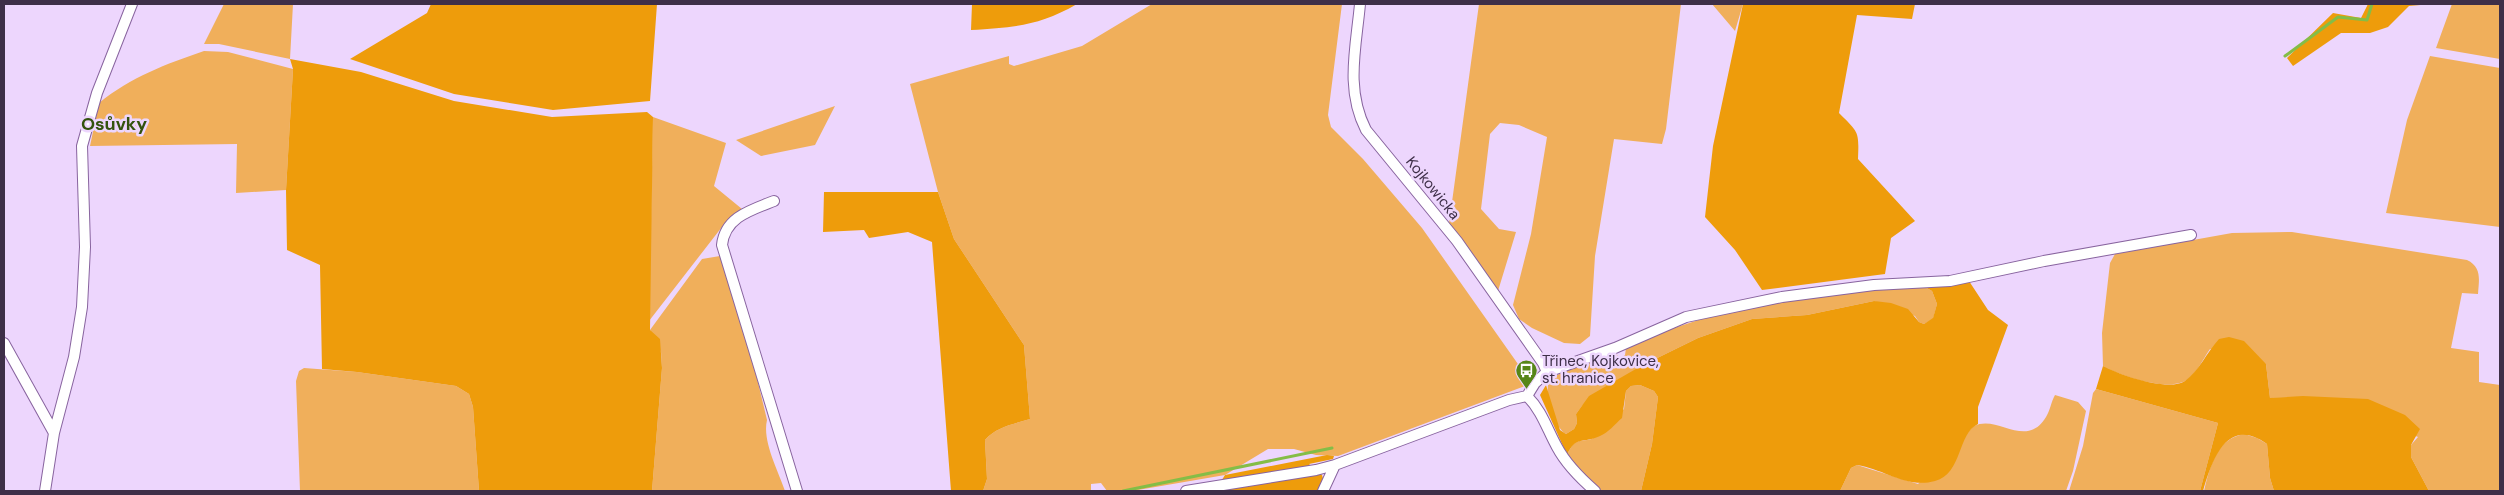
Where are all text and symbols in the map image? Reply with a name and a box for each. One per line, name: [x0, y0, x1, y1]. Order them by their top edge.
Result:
district label: Osůvky: [81, 112, 147, 136]
street label: Kojkowicka: [1401, 152, 1465, 224]
place label: Třinec, Kojkovice, st. hranice: [1542, 351, 1659, 388]
bus stop icon: Třinec, Kojkovice, st. hranice: [1514, 358, 1538, 389]

